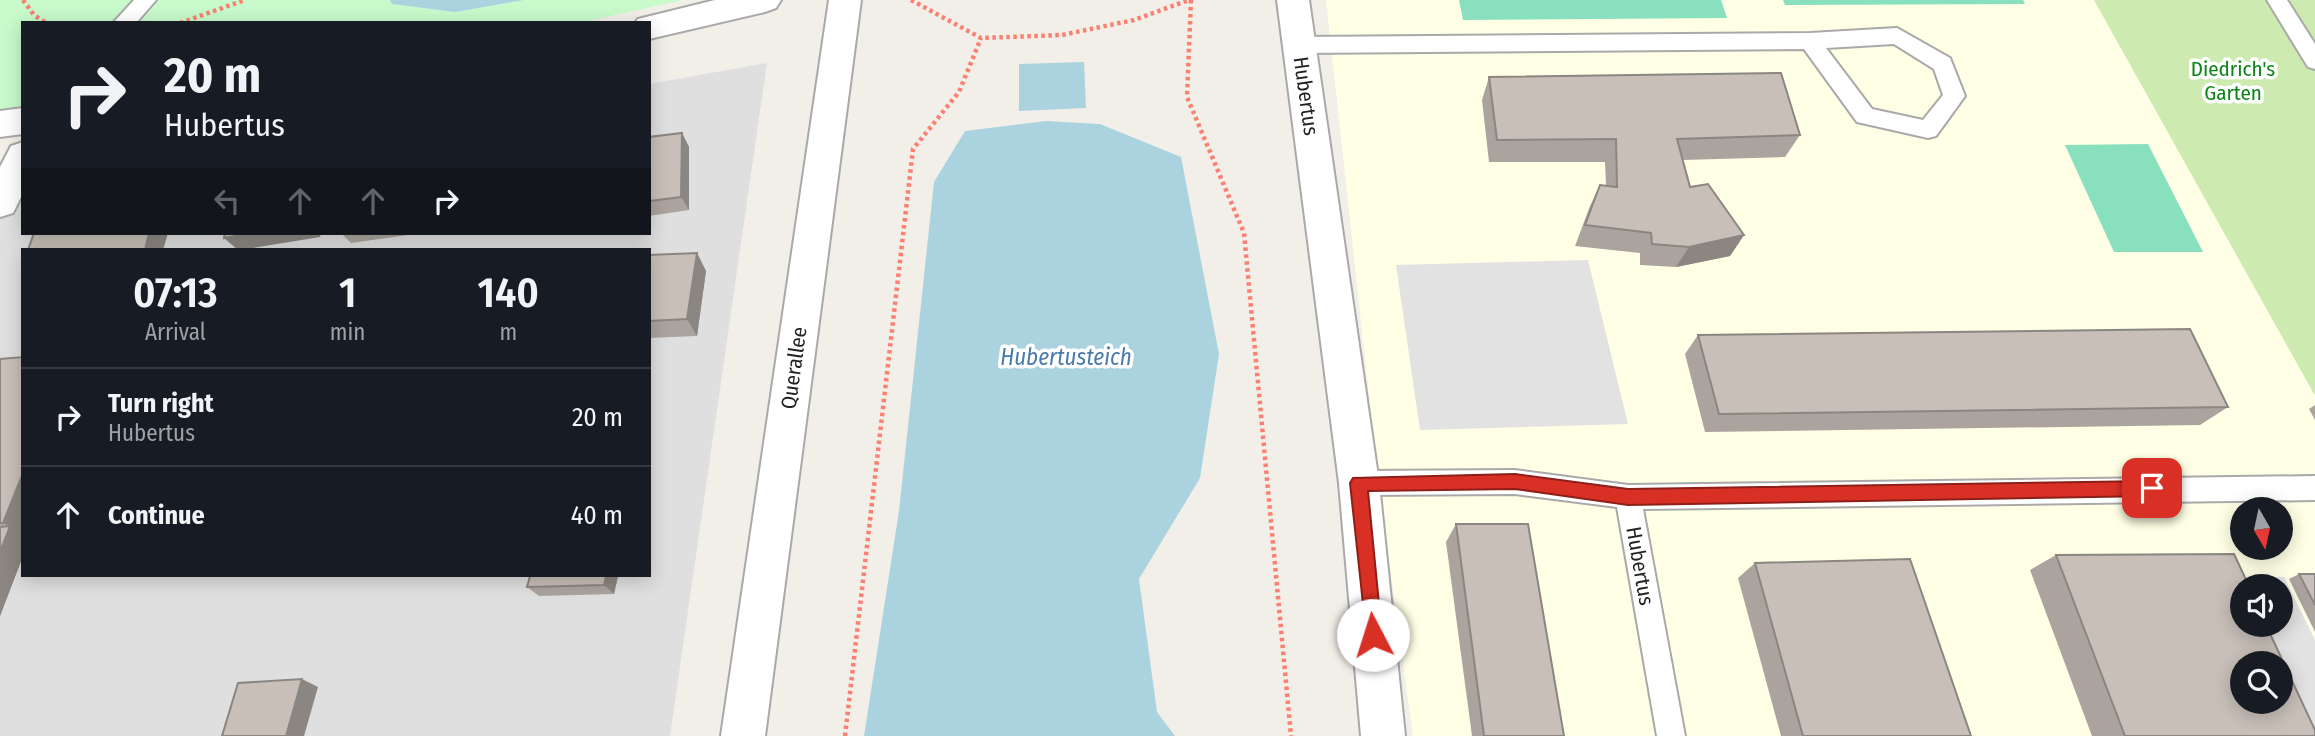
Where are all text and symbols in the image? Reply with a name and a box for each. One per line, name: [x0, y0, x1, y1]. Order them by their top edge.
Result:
text: 20 m: [164, 46, 261, 105]
icon: right: [49, 49, 140, 140]
street label: Hubertus: [1288, 55, 1324, 137]
park label: Diedrich's Garten: [2191, 56, 2275, 106]
text: Hubertus: [164, 106, 285, 144]
icon: left: [208, 182, 246, 220]
icon: ahead: [281, 182, 319, 220]
icon: ahead: [354, 182, 392, 220]
icon: right: [427, 182, 465, 220]
text: 07:13: [133, 268, 218, 318]
text: 1: [339, 268, 356, 318]
text: 140: [478, 268, 539, 318]
text: Arrival: [145, 318, 206, 346]
text: min: [330, 318, 365, 346]
text: m: [499, 318, 517, 346]
street label: Querallee: [775, 325, 813, 411]
water label: Hubertusteich: [1000, 343, 1132, 371]
text: Turn right: [108, 388, 214, 419]
icon: right: [49, 398, 87, 436]
text: 20 m: [572, 402, 623, 433]
text: Hubertus: [108, 419, 195, 447]
pin: [2122, 458, 2182, 518]
icon: arrive: [2133, 469, 2171, 507]
icon: ahead: [49, 496, 87, 534]
north arrow: [2230, 497, 2292, 560]
map controls: [2230, 497, 2293, 714]
text: Continue: [108, 500, 205, 531]
text: 40 m: [571, 500, 623, 531]
street label: Hubertus: [1620, 525, 1660, 607]
button: sound: [2230, 574, 2293, 637]
position arrow: [1336, 598, 1410, 672]
button: search: [2230, 651, 2293, 714]

